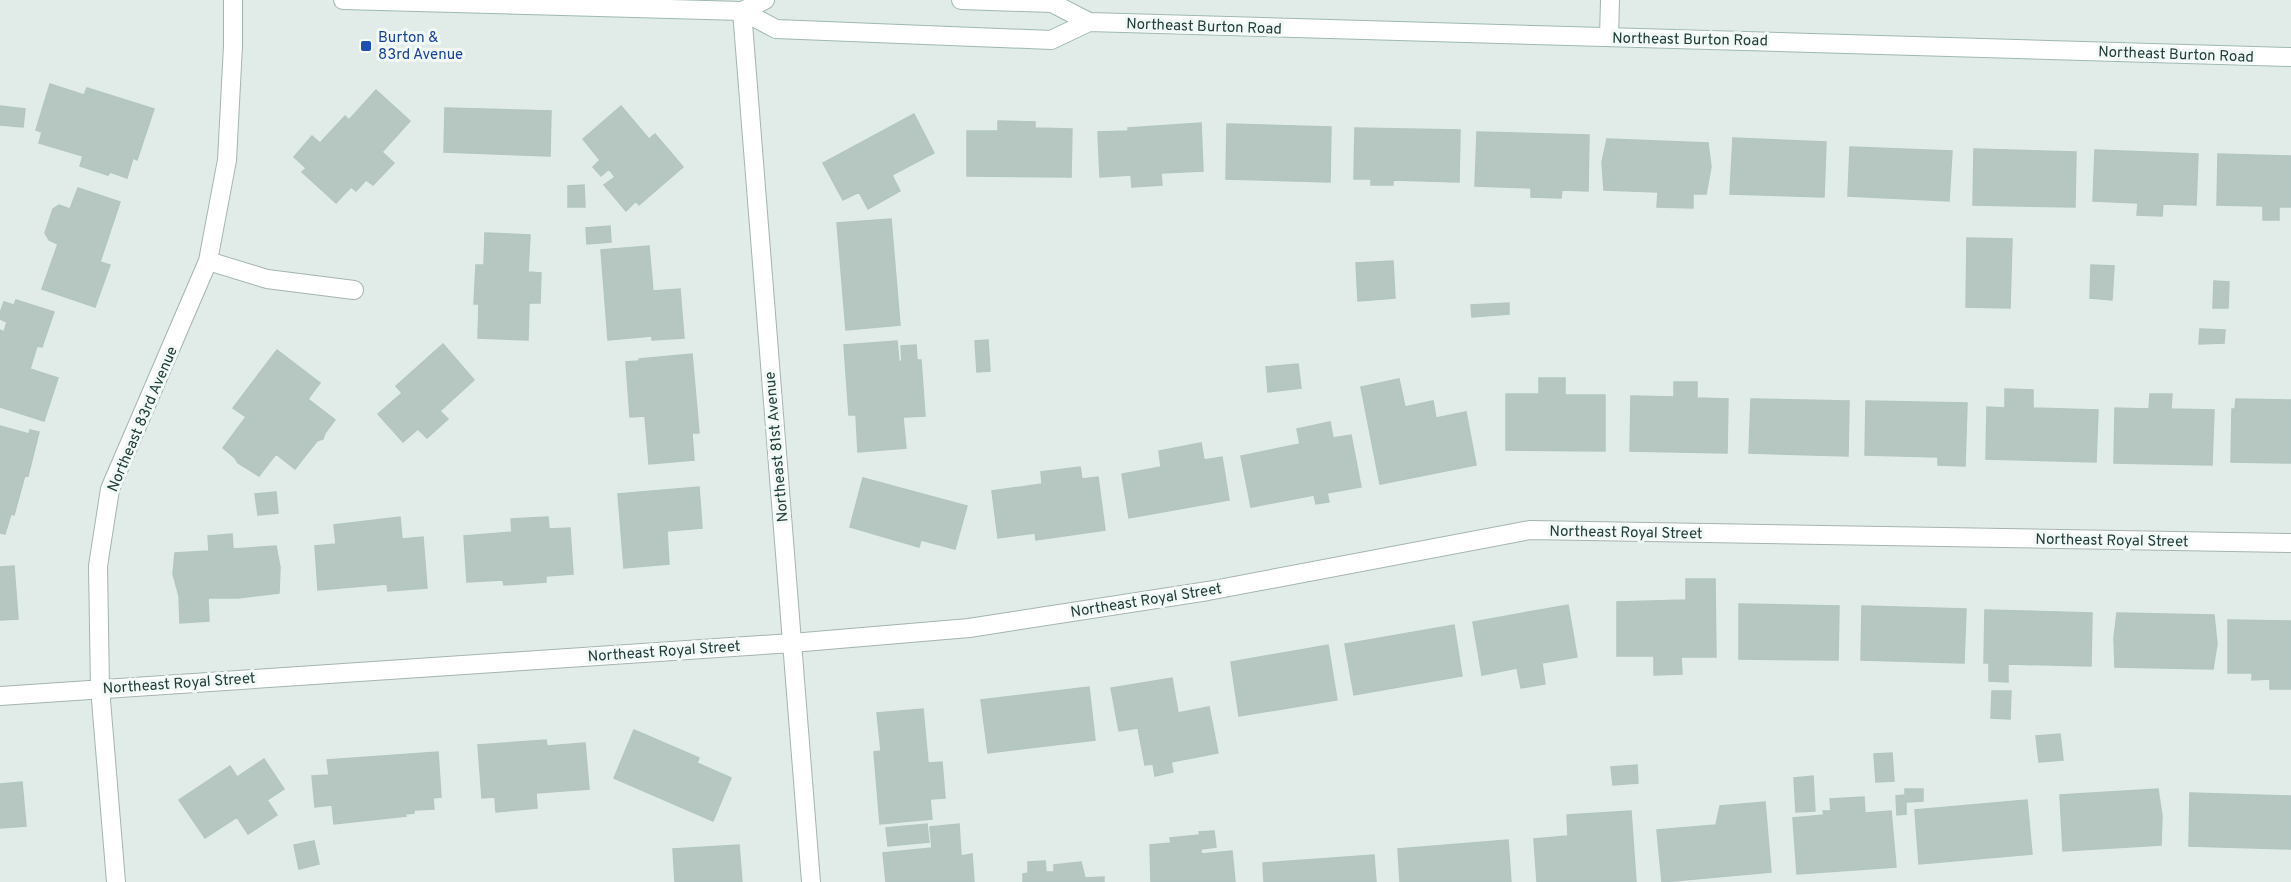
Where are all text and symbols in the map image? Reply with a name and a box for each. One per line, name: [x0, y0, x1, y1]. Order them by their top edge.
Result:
street label: Northeast Burton Road: [1126, 15, 1282, 40]
place label: Burton & 83rd Avenue: [378, 29, 463, 65]
street label: Northeast Burton Road: [1612, 30, 1768, 51]
marker: Burton & 83rd Avenue: [359, 39, 373, 53]
street label: Northeast Burton Road: [2098, 43, 2254, 68]
street label: Northeast 83rd Avenue: [104, 344, 183, 495]
street label: Northeast 81st Avenue: [761, 371, 794, 523]
street label: Northeast Royal Street: [1549, 523, 1703, 544]
street label: Northeast Royal Street: [2035, 531, 2189, 552]
street label: Northeast Royal Street: [1069, 580, 1223, 623]
street label: Northeast Royal Street: [587, 638, 741, 667]
street label: Northeast Royal Street: [102, 670, 256, 699]

